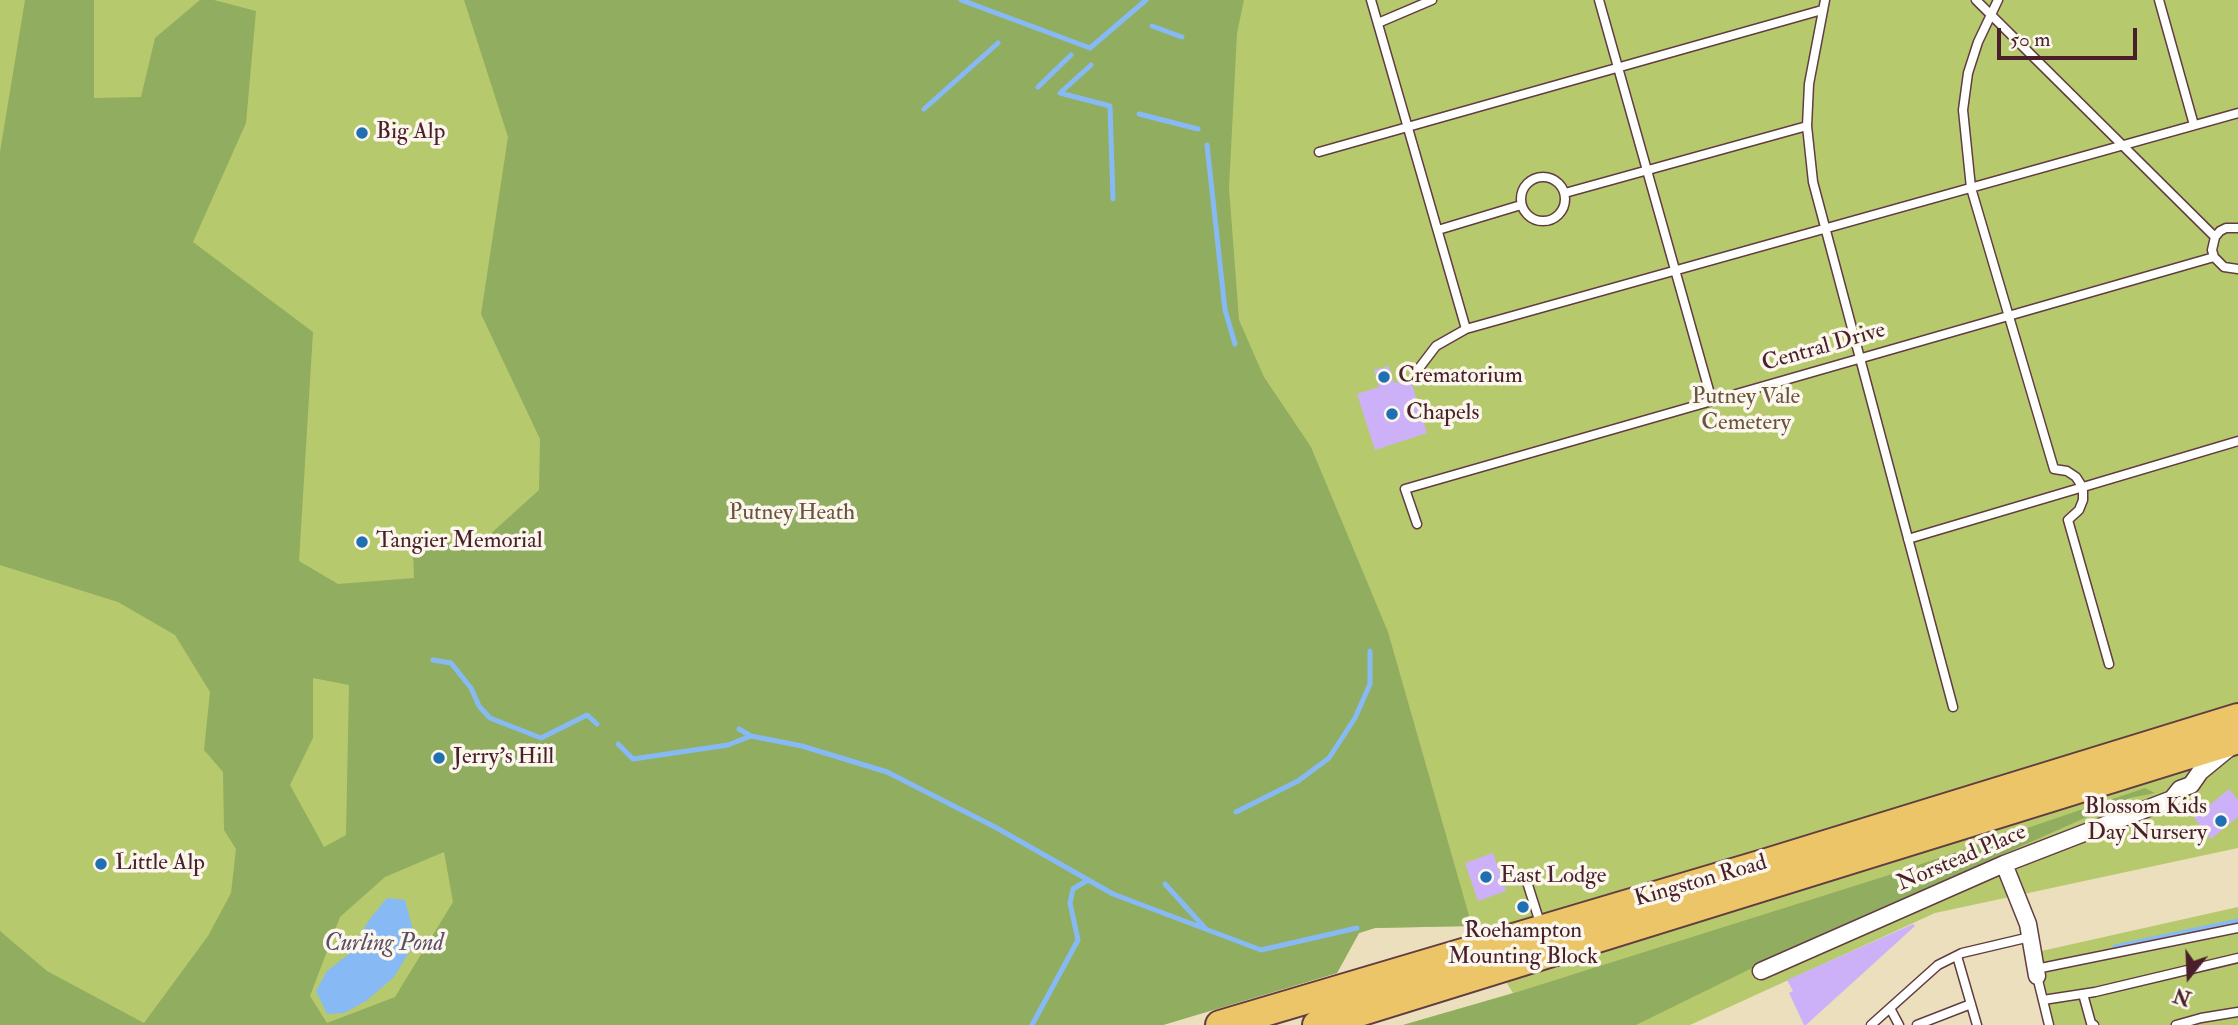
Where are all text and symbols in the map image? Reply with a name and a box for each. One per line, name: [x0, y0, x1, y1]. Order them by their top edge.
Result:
scale bar: [2000, 14, 2140, 58]
text: 50 m: [2010, 26, 2051, 53]
place label: Big Alp: [376, 119, 445, 147]
marker: Big Alp: [354, 125, 370, 141]
street label: Central Drive: [1759, 317, 1889, 379]
place label: Crematorium: [1398, 363, 1523, 391]
marker: Crematorium: [1376, 369, 1392, 385]
park label: Putney Vale Cemetery: [1692, 384, 1800, 438]
place label: Chapels: [1406, 400, 1479, 428]
marker: Chapels: [1384, 406, 1400, 422]
park label: Putney Heath: [729, 500, 855, 528]
place label: Tangier Memorial: [376, 528, 543, 556]
marker: Tangier Memorial: [354, 534, 370, 550]
place label: Jerry's Hill: [453, 744, 554, 772]
marker: Jerry's Hill: [431, 750, 447, 766]
place label: Blossom Kids Day Nursery: [2084, 794, 2207, 848]
marker: Blossom Kids Day Nursery: [2213, 813, 2229, 829]
street label: Norstead Place: [1893, 819, 2031, 899]
place label: Little Alp: [115, 850, 205, 878]
street label: Kingston Road: [1632, 850, 1770, 914]
marker: Little Alp: [93, 856, 109, 872]
place label: East Lodge: [1500, 863, 1606, 891]
marker: East Lodge: [1478, 869, 1494, 885]
marker: Roehampton Mounting Block: [1515, 899, 1531, 915]
place label: Roehampton Mounting Block: [1448, 918, 1598, 972]
water label: Curling Pond: [325, 931, 443, 959]
north arrow: [2154, 941, 2224, 1011]
text: N: [2171, 982, 2194, 1010]

